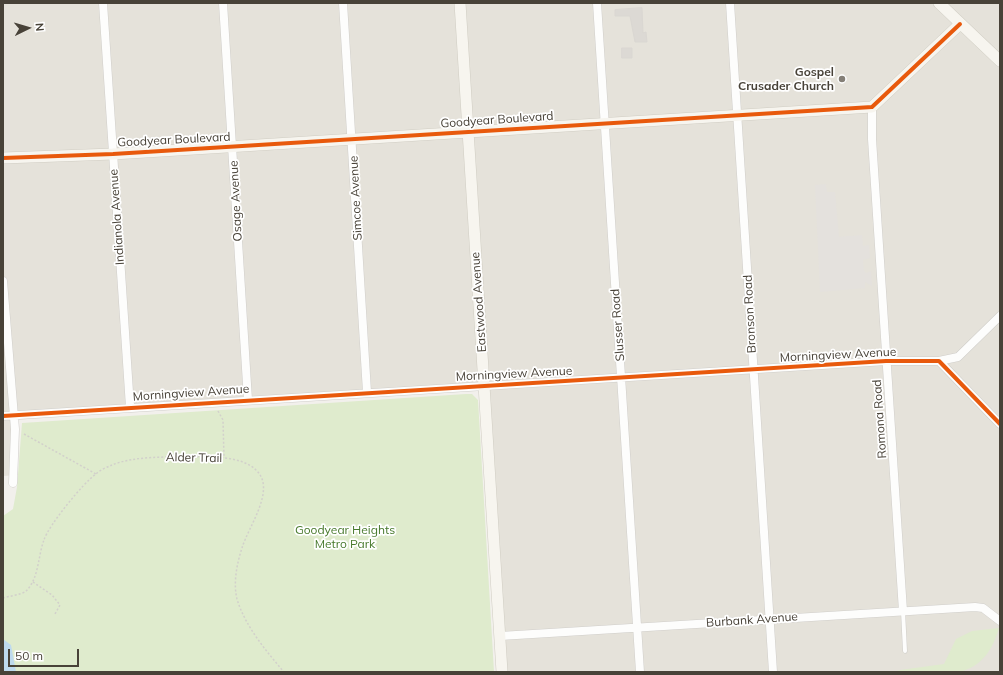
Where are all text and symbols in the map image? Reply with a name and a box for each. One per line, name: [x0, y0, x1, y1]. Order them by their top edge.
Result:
north arrow: [8, 8, 48, 48]
text: N: [33, 22, 47, 32]
place label: Gospel Crusader Church: [738, 65, 834, 93]
marker: Gospel Crusader Church: [837, 74, 847, 84]
street label: Goodyear Boulevard: [440, 109, 554, 131]
street label: Goodyear Boulevard: [117, 130, 231, 150]
street label: Simcoe Avenue: [347, 155, 365, 241]
street label: Osage Avenue: [227, 160, 245, 242]
street label: Indianola Avenue: [106, 168, 128, 266]
street label: Eastwood Avenue: [468, 251, 490, 353]
street label: Bronson Road: [741, 274, 759, 354]
street label: Slusser Road: [608, 288, 628, 362]
street label: Morningview Avenue: [779, 345, 897, 365]
street label: Morningview Avenue: [455, 364, 573, 384]
street label: Romona Road: [870, 379, 890, 459]
street label: Morningview Avenue: [132, 382, 250, 404]
street label: Alder Trail: [166, 450, 222, 466]
park label: Goodyear Heights Metro Park: [295, 523, 395, 551]
street label: Burbank Avenue: [706, 610, 798, 630]
scale bar: [10, 641, 81, 667]
text: 50 m: [15, 648, 43, 663]

